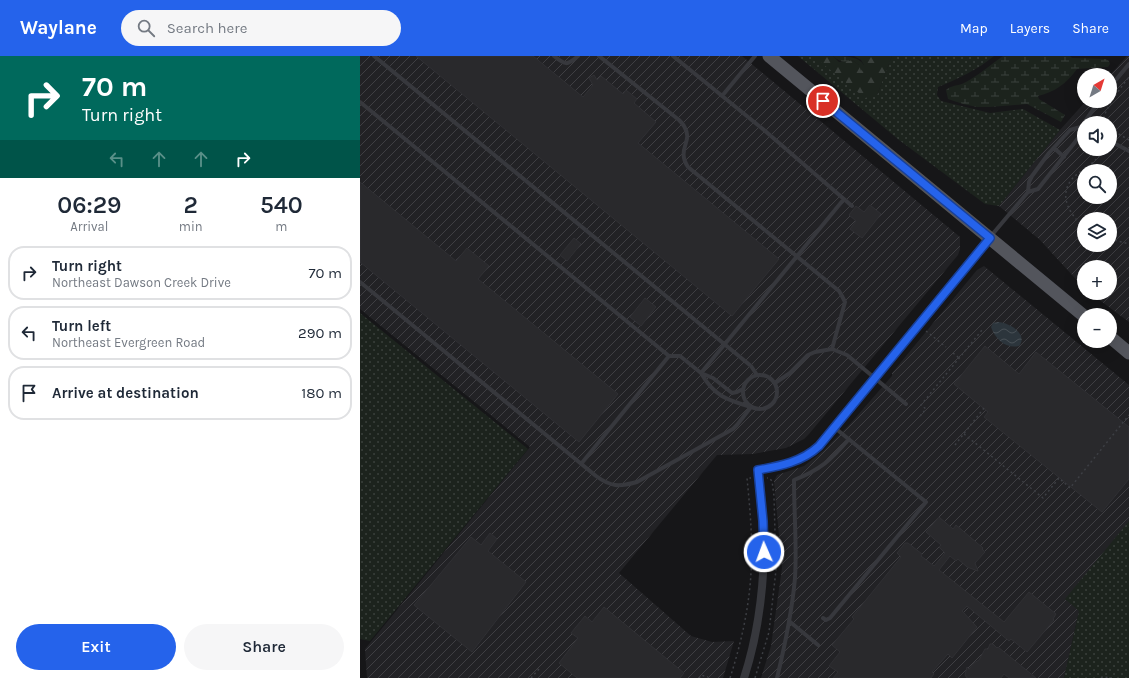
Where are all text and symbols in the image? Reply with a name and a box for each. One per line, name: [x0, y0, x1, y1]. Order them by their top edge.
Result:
search box: [121, 10, 401, 46]
text: Waylane: [20, 17, 97, 39]
icon: search: [135, 17, 157, 39]
text: Search here: [167, 19, 247, 37]
text: Map: [960, 20, 988, 37]
text: Layers: [1010, 20, 1050, 37]
text: Share: [1072, 20, 1109, 37]
north arrow: [1077, 68, 1117, 108]
map controls: [1077, 68, 1117, 348]
text: 70 m: [82, 70, 147, 103]
icon: right: [16, 72, 68, 124]
pin: [806, 84, 840, 118]
icon: arrive: [812, 90, 834, 112]
text: Turn right: [82, 104, 162, 126]
button: sound: [1077, 116, 1117, 156]
icon: left: [106, 148, 128, 170]
icon: ahead: [148, 148, 170, 170]
icon: ahead: [190, 148, 212, 170]
icon: right: [232, 148, 254, 170]
button: search: [1077, 164, 1117, 204]
text: 06:29: [57, 191, 122, 219]
text: 2: [184, 191, 198, 219]
text: 540: [260, 191, 303, 219]
button: layers: [1077, 212, 1117, 252]
text: Arrival: [70, 219, 108, 234]
text: min: [179, 219, 203, 234]
text: m: [275, 219, 287, 234]
text: Turn right: [52, 257, 122, 275]
button: +: [1077, 260, 1117, 300]
icon: right: [18, 262, 40, 284]
text: 70 m: [308, 264, 342, 282]
text: Northeast Dawson Creek Drive: [52, 275, 231, 290]
button: −: [1077, 308, 1117, 348]
text: Turn left: [52, 317, 111, 335]
icon: left: [18, 322, 40, 344]
text: 290 m: [298, 324, 342, 342]
text: Northeast Evergreen Road: [52, 335, 205, 350]
icon: arrive: [18, 382, 40, 404]
text: Arrive at destination: [52, 384, 199, 402]
text: 180 m: [301, 384, 342, 402]
position arrow: [743, 531, 785, 573]
button: Exit: [16, 624, 176, 670]
button: Share: [184, 624, 344, 670]

